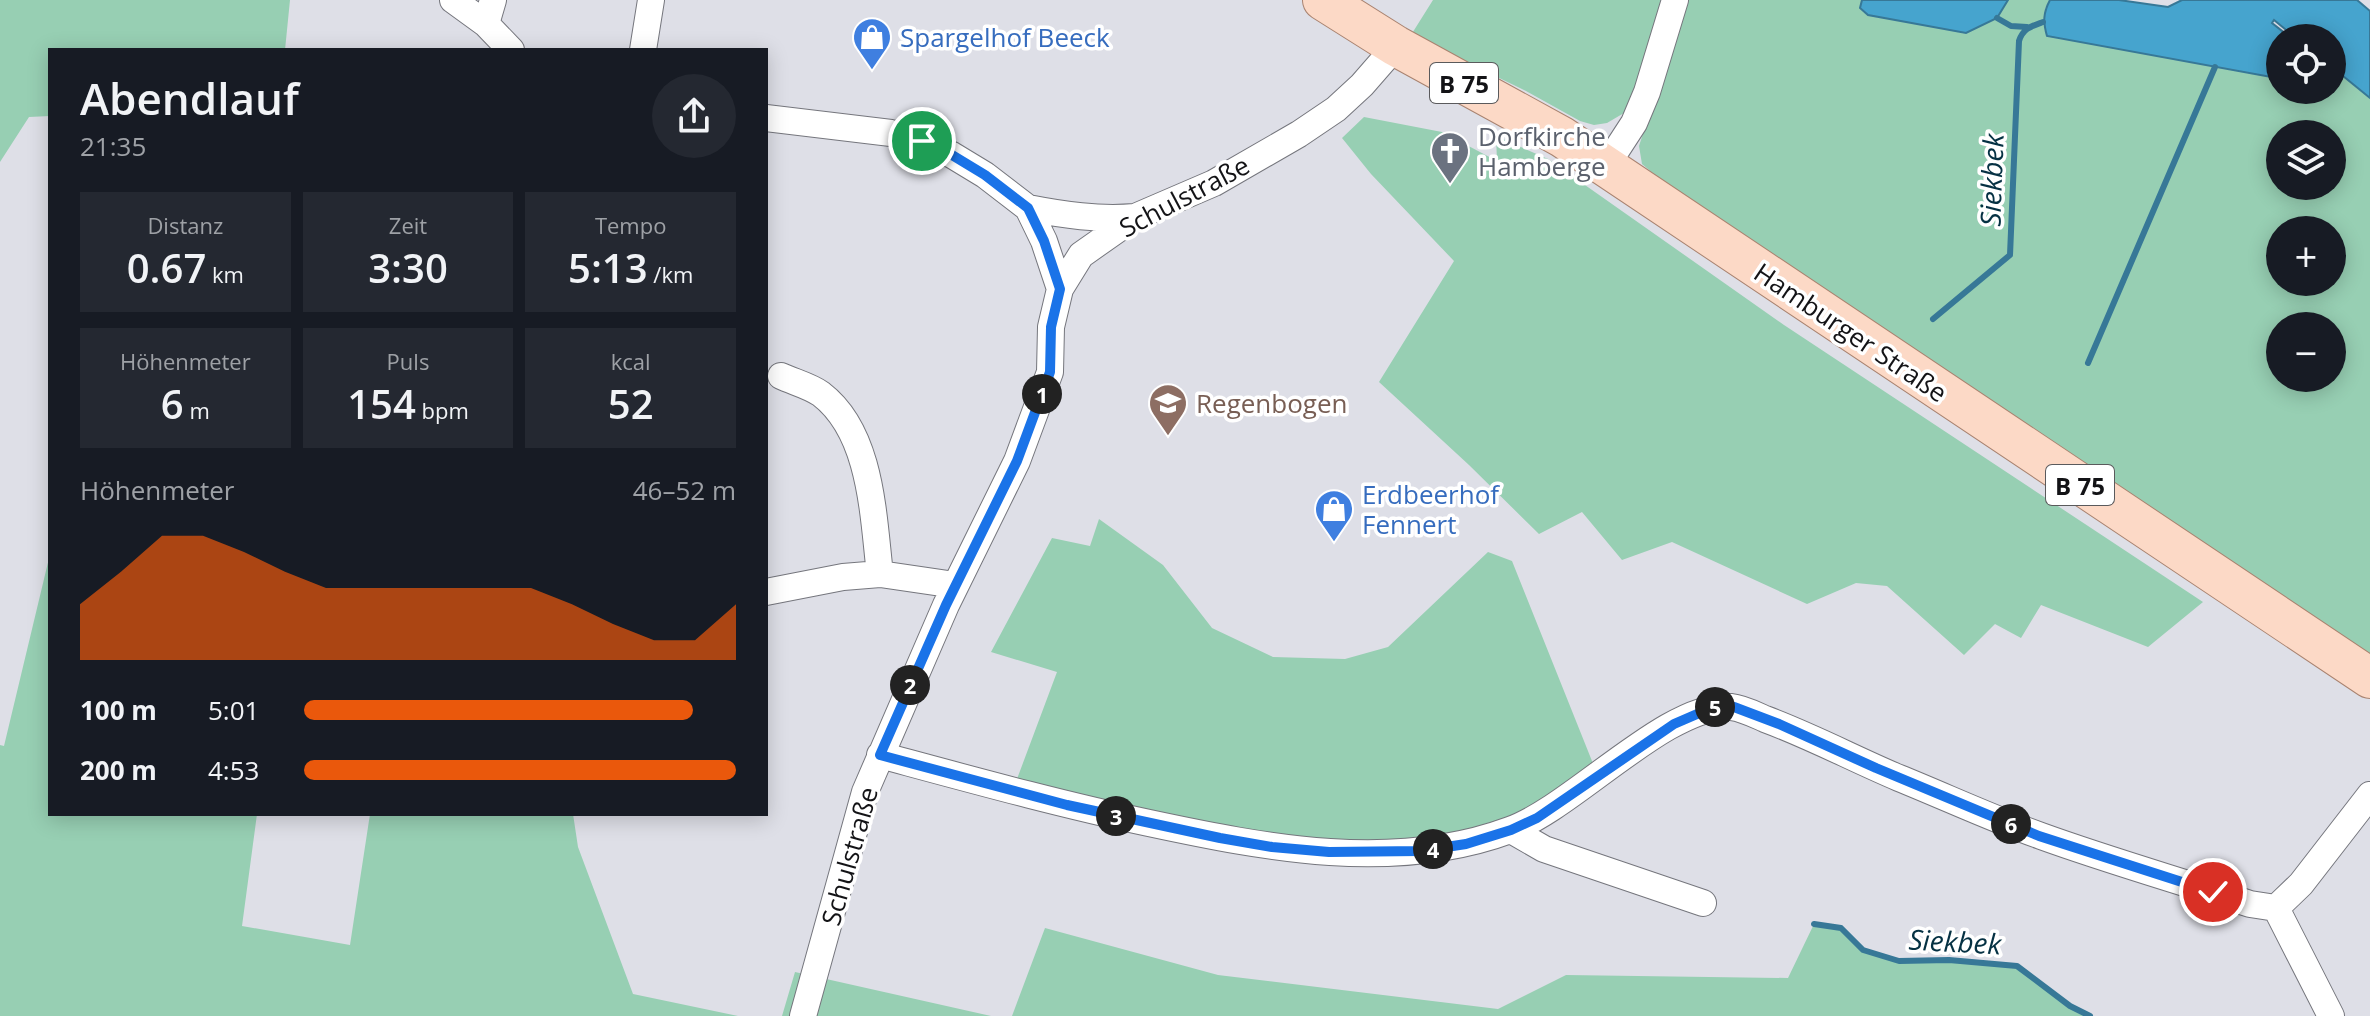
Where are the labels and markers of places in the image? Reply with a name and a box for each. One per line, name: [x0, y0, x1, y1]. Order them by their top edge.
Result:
shop icon: Spargelhof Beeck: [851, 16, 893, 71]
place label: Spargelhof Beeck: [900, 19, 1110, 55]
pin: [888, 107, 956, 175]
place label: Dorfkirche Hamberge: [1478, 118, 1606, 184]
church icon: Dorfkirche Hamberge: [1429, 130, 1471, 185]
pin: 1: [1022, 374, 1062, 414]
school or university icon: Regenbogen: [1147, 382, 1189, 437]
place label: Regenbogen: [1196, 385, 1348, 421]
place label: Erdbeerhof Fennert: [1362, 476, 1500, 542]
shop icon: Erdbeerhof Fennert: [1313, 488, 1355, 543]
pin: 2: [890, 665, 930, 705]
pin: 5: [1695, 687, 1735, 727]
pin: 3: [1096, 796, 1136, 836]
pin: 6: [1991, 804, 2031, 844]
pin: 4: [1413, 829, 1453, 869]
pin: [2179, 858, 2247, 926]

